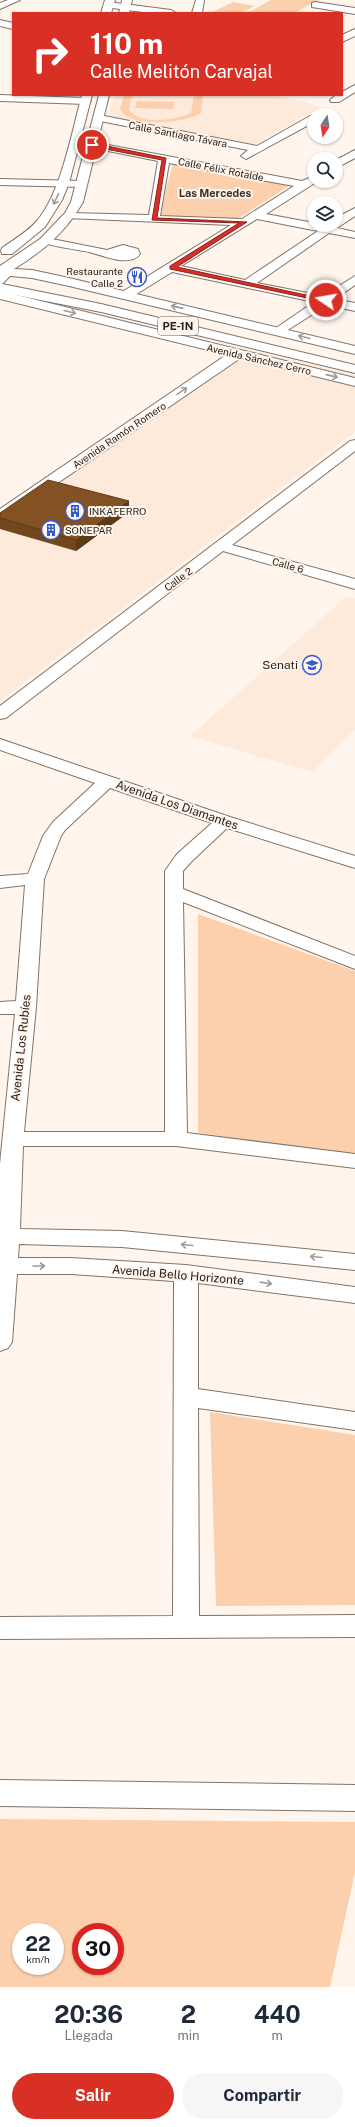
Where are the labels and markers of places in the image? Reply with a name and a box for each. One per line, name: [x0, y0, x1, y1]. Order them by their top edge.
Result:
pin: [75, 128, 109, 162]
place label: Restaurante Calle 2: [66, 265, 123, 289]
restaurant icon: Restaurante Calle 2: [126, 266, 148, 288]
building icon: INKAFERRO: [64, 500, 86, 522]
place label: INKAFERRO: [89, 505, 146, 517]
building icon: SONEPAR: [40, 519, 62, 541]
place label: SONEPAR: [65, 524, 113, 536]
school or university icon: Senati: [301, 654, 323, 676]
place label: Senati: [262, 658, 298, 672]

